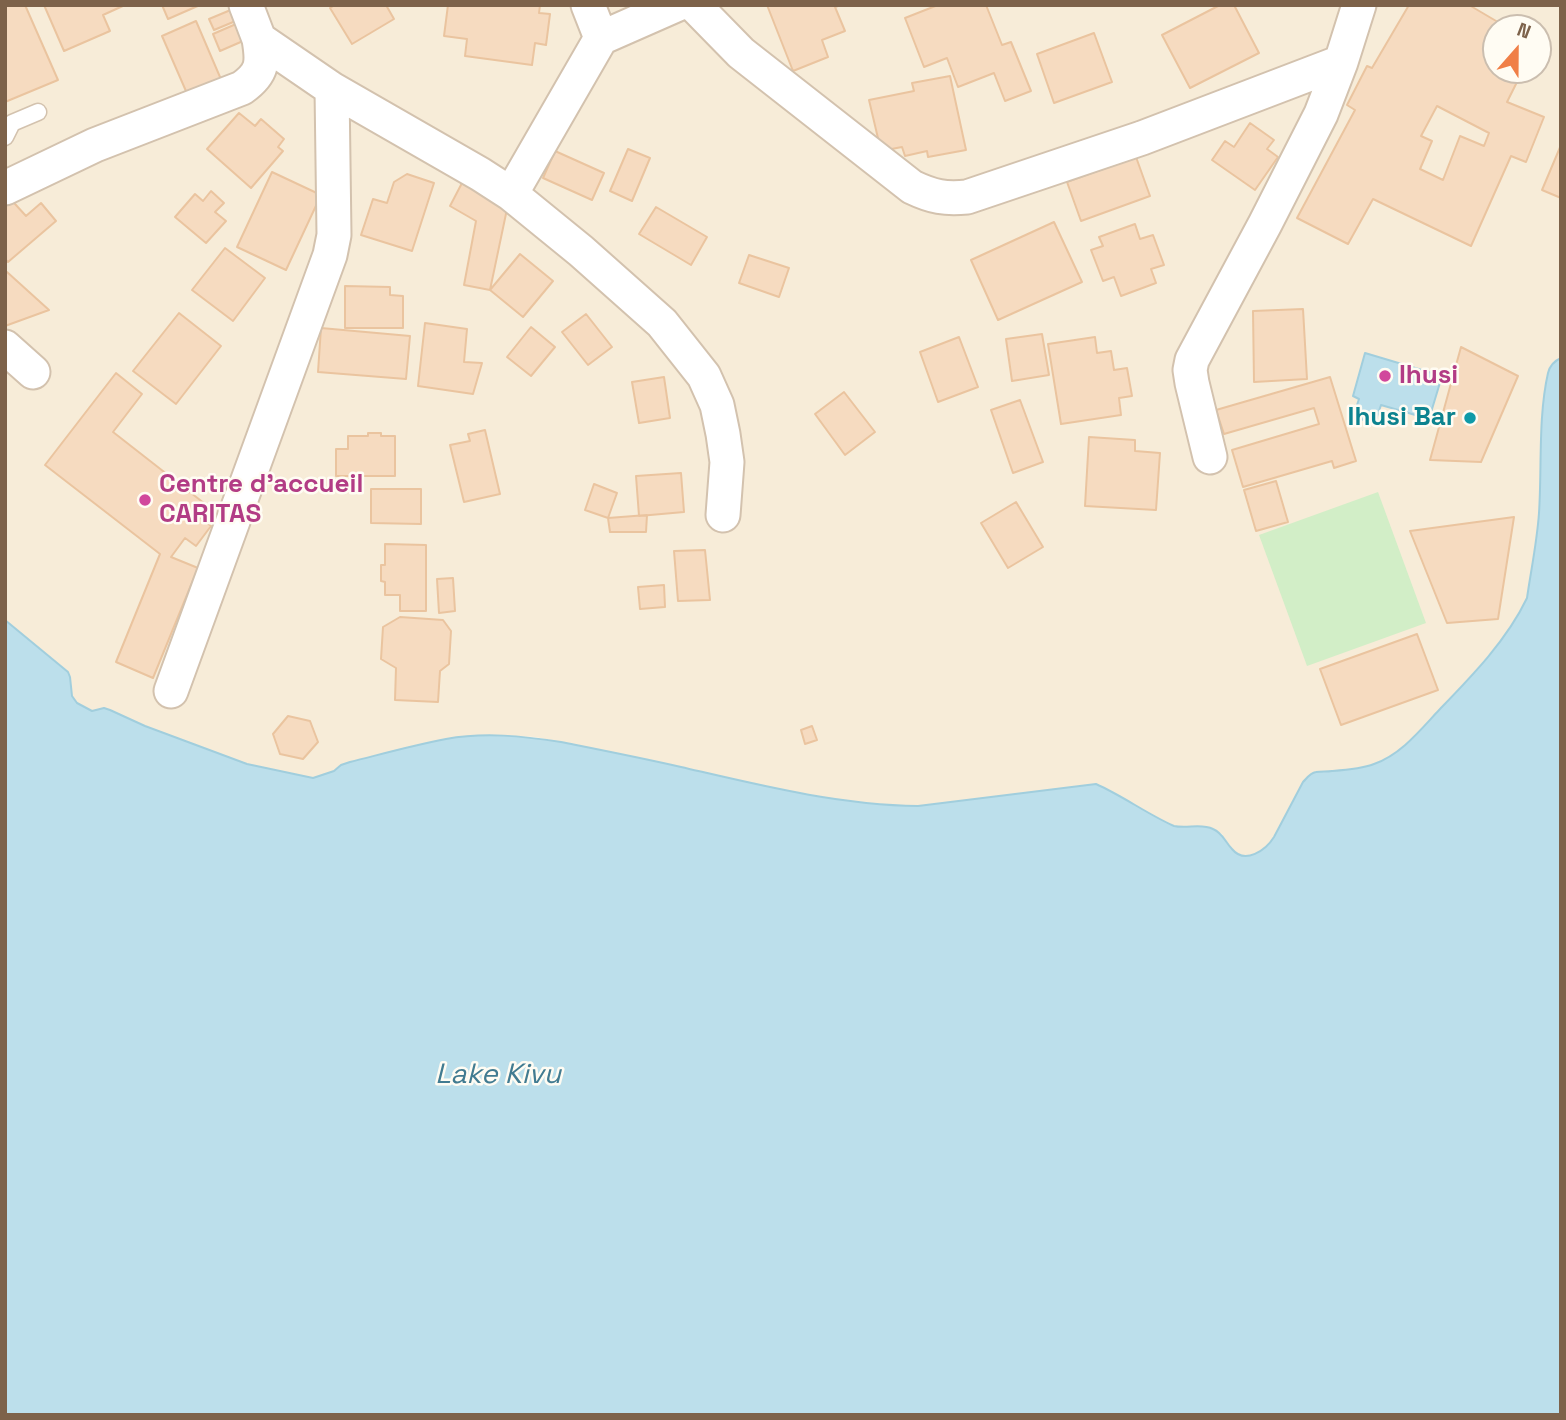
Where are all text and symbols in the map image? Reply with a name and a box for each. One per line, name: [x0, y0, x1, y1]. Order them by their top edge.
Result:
north arrow: [1482, 14, 1552, 84]
text: N: [1514, 17, 1534, 45]
place label: Ihusi: [1399, 360, 1458, 392]
marker: Ihusi: [1377, 368, 1393, 384]
place label: Ihusi Bar: [1348, 402, 1456, 434]
marker: Ihusi Bar: [1462, 410, 1478, 426]
place label: Centre d'accueil CARITAS: [159, 469, 363, 530]
marker: Centre d'accueil CARITAS: [137, 492, 153, 508]
water label: Lake Kivu: [435, 1058, 561, 1092]

